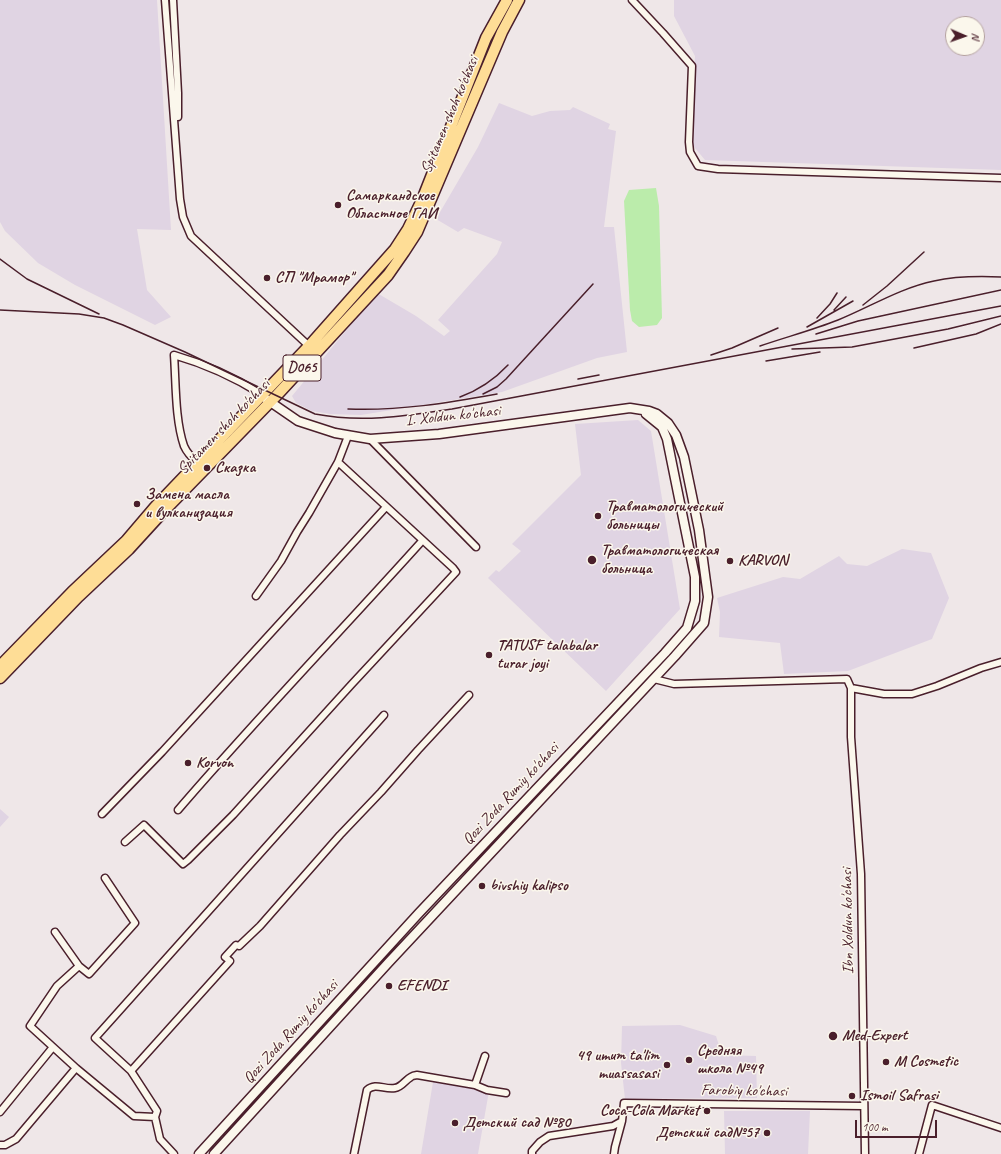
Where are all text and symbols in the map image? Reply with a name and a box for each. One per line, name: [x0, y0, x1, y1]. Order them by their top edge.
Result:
north arrow: [945, 16, 985, 56]
text: N: [969, 33, 983, 40]
street label: Spitamen shoh ko'chasi: [417, 54, 483, 176]
place label: Самаркандское Областное ГАИ: [346, 186, 437, 224]
marker: Самаркандское Областное ГАИ: [333, 200, 343, 210]
place label: СП "Мрамор": [275, 268, 353, 288]
marker: СП "Мрамор": [262, 273, 272, 283]
road number: D065: [283, 355, 321, 381]
street label: Spitamen shoh ko'chasi: [174, 375, 274, 479]
street label: I. Xoldun ko'chasi: [405, 401, 501, 431]
place label: Сказка: [215, 458, 256, 478]
marker: Сказка: [202, 463, 212, 473]
place label: Замена масла и вулканизация: [145, 485, 232, 523]
place label: Травматологический больницы: [606, 497, 723, 535]
marker: Замена масла и вулканизация: [132, 499, 142, 509]
marker: Травматологический больницы: [593, 511, 603, 521]
place label: Травматологическая больница: [601, 541, 718, 579]
place label: KARVON: [738, 551, 788, 571]
marker: Травматологическая больница: [586, 554, 598, 566]
marker: KARVON: [725, 556, 735, 566]
place label: TATUSF talabalar turar joyi: [497, 636, 597, 674]
marker: TATUSF talabalar turar joyi: [484, 650, 494, 660]
street label: Qozi Zoda Rumiy ko'chasi: [459, 739, 563, 849]
place label: Korvon: [196, 753, 233, 773]
marker: Korvon: [183, 758, 193, 768]
street label: Ibn Xoldun ko'chasi: [837, 868, 859, 974]
place label: bivshiy kalipso: [490, 876, 568, 896]
marker: bivshiy kalipso: [477, 881, 487, 891]
street label: Qozi Zoda Rumiy ko'chasi: [239, 976, 343, 1088]
place label: EFENDI: [397, 976, 447, 996]
marker: EFENDI: [384, 981, 394, 991]
place label: Med-Expert: [842, 1026, 907, 1046]
marker: Med-Expert: [827, 1030, 839, 1042]
place label: Средняя школа №49: [697, 1041, 763, 1079]
place label: 49 umum ta'lim muassasasi: [576, 1046, 659, 1084]
place label: M Cosmetic: [894, 1052, 958, 1072]
marker: Средняя школа №49: [684, 1055, 694, 1065]
marker: M Cosmetic: [881, 1057, 891, 1067]
marker: 49 umum ta'lim muassasasi: [662, 1060, 672, 1070]
street label: Farobiy ko'chasi: [701, 1081, 787, 1101]
place label: Ismoil Safrasi: [860, 1086, 938, 1106]
marker: Ismoil Safrasi: [847, 1091, 857, 1101]
place label: Coca-Cola Market: [600, 1101, 699, 1121]
marker: Coca-Cola Market: [702, 1106, 712, 1116]
scale bar: [857, 1112, 939, 1138]
place label: Детский сад №80: [463, 1113, 570, 1133]
marker: Детский сад №80: [450, 1118, 460, 1128]
text: 100 m: [862, 1119, 888, 1135]
place label: Детский сад№57: [656, 1123, 759, 1143]
marker: Детский сад№57: [762, 1128, 772, 1138]

